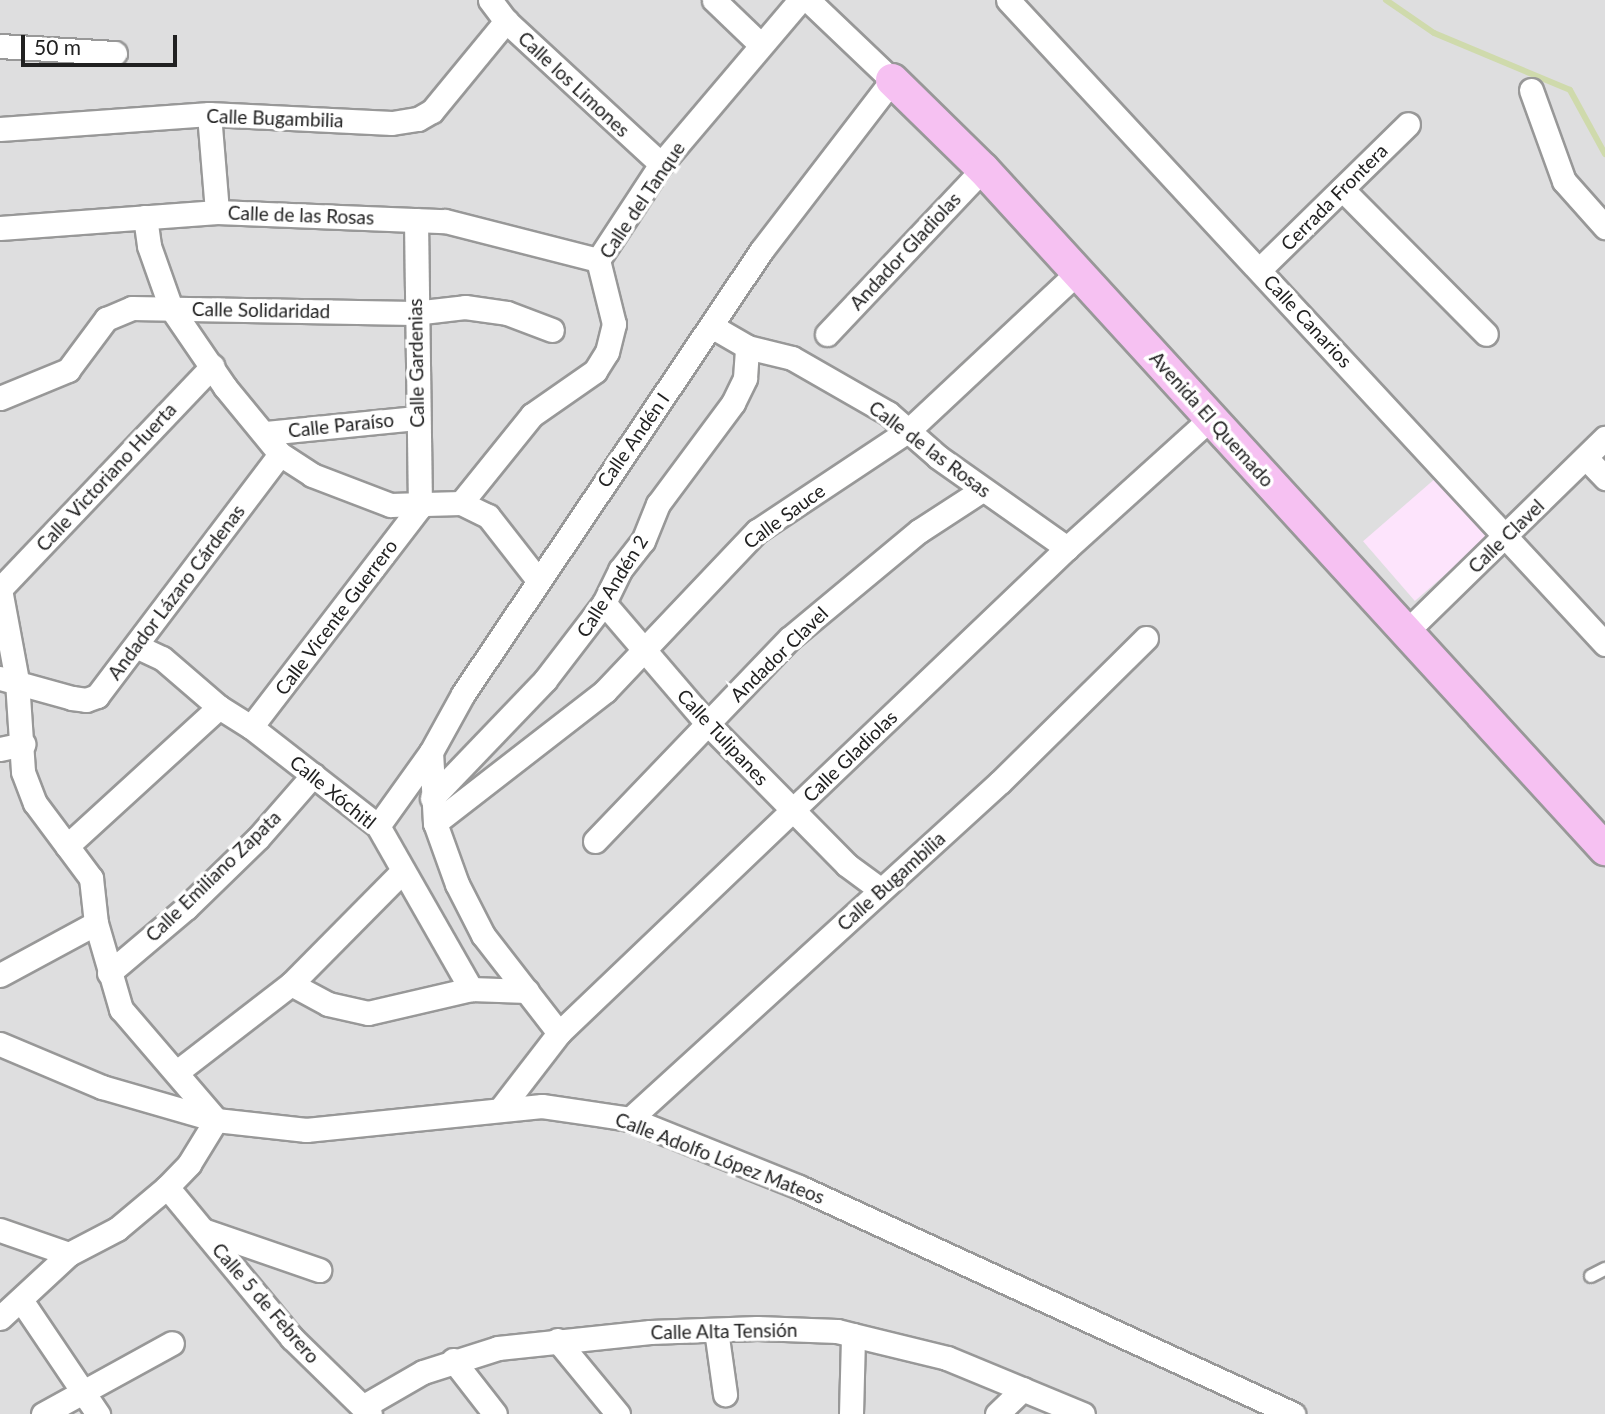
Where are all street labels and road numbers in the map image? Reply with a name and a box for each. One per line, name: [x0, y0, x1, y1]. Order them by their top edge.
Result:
street label: Calle los Limones: [514, 27, 634, 141]
street label: Calle Bugambilia: [206, 104, 344, 132]
street label: Calle del Tanque: [594, 137, 690, 263]
street label: Cerrada Frontera: [1276, 139, 1392, 255]
street label: Andador Gladiolas: [845, 187, 965, 315]
street label: Calle de las Rosas: [227, 201, 375, 229]
street label: Calle Canarios: [1259, 270, 1357, 372]
street label: Calle Solidaridad: [192, 297, 330, 323]
street label: Calle Gardenias: [403, 298, 429, 428]
street label: Avenida El Quemado: [1145, 347, 1279, 491]
street label: Calle Andén I: [592, 388, 674, 492]
street label: Calle de las Rosas: [865, 396, 995, 502]
street label: Calle Victoriano Huerta: [31, 398, 181, 556]
street label: Calle Paraíso: [287, 408, 395, 442]
street label: Calle Sauce: [739, 479, 829, 553]
street label: Calle Clavel: [1463, 494, 1549, 578]
street label: Andador Lázaro Cárdenas: [103, 500, 249, 684]
street label: Calle Andén 2: [571, 531, 653, 641]
street label: Calle Vicente Guerrero: [270, 534, 402, 700]
street label: Andador Clavel: [725, 602, 833, 706]
street label: Calle Tulipanes: [672, 684, 774, 790]
street label: Calle Gladiolas: [798, 705, 902, 807]
street label: Calle Xóchitl: [285, 750, 381, 834]
street label: Calle Emiliano Zapata: [141, 806, 285, 946]
street label: Calle Bugambilia: [832, 827, 950, 935]
street label: Calle Adolfo López Mateos: [612, 1107, 828, 1209]
street label: Calle 5 de Febrero: [208, 1238, 324, 1368]
street label: Calle Alta Tensión: [650, 1318, 798, 1344]

